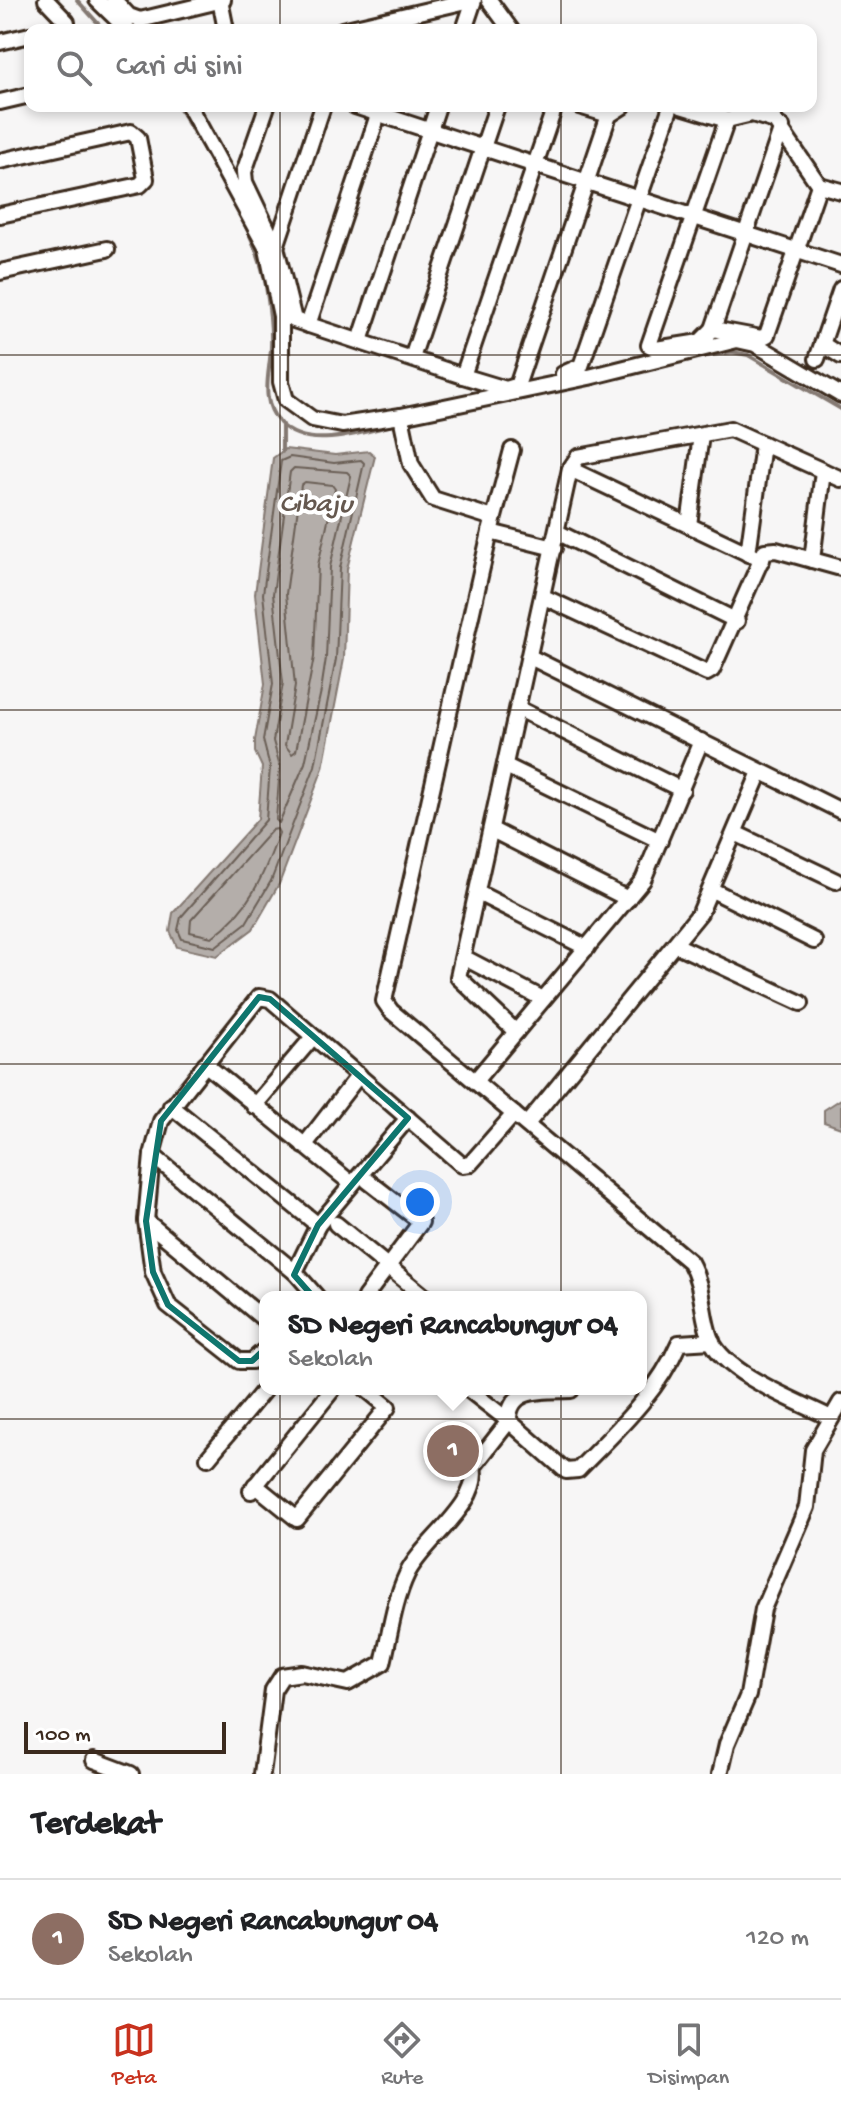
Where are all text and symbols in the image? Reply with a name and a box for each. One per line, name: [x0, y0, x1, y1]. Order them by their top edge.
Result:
search box: [24, 24, 817, 112]
icon: search: [52, 46, 96, 90]
text: Cari di sini: [116, 51, 243, 86]
water label: Cibaju: [280, 489, 355, 522]
your location: [400, 1182, 440, 1222]
popup: [259, 1291, 647, 1395]
text: SD Negeri Rancabungur 04: [288, 1310, 618, 1345]
text: Sekolah: [288, 1345, 373, 1376]
pin: 1: [427, 1421, 479, 1481]
scale bar: [24, 1718, 226, 1754]
text: 100 m: [36, 1723, 91, 1749]
text: Terdekat: [32, 1806, 160, 1846]
text: SD Negeri Rancabungur 04: [108, 1906, 438, 1941]
text: 1: [53, 1924, 63, 1955]
text: 120 m: [746, 1924, 809, 1955]
text: Sekolah: [108, 1941, 193, 1972]
tab: Peta: [112, 2018, 157, 2092]
tab: Rute: [380, 2018, 424, 2092]
tab: Disimpan: [648, 2018, 729, 2092]

